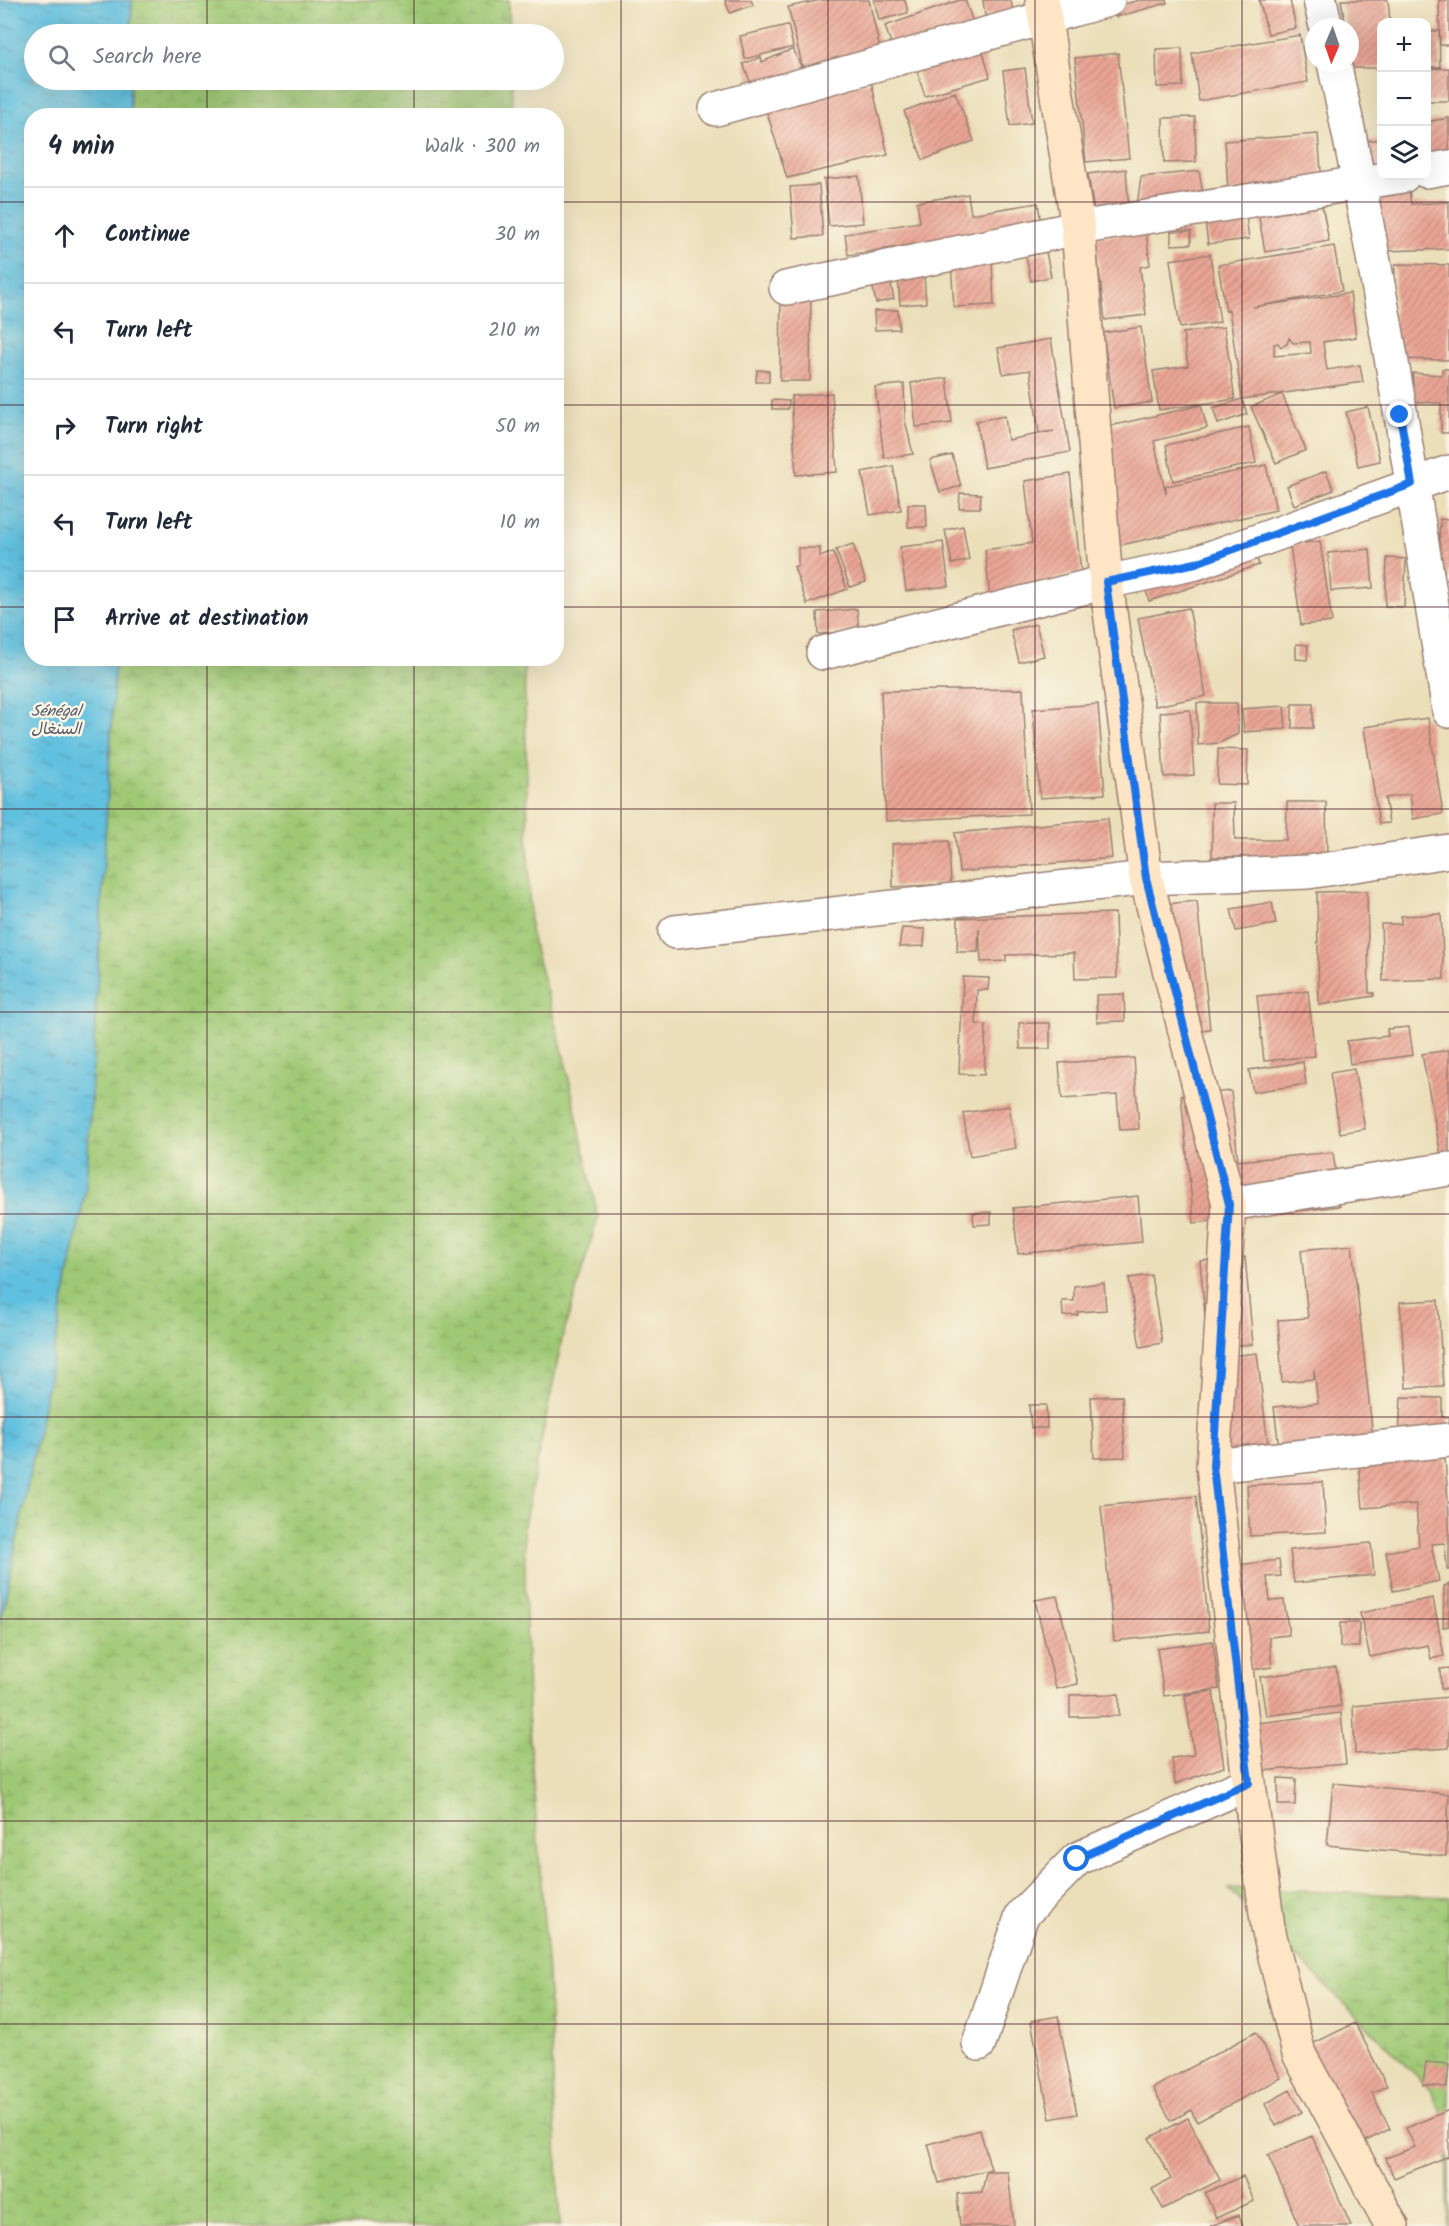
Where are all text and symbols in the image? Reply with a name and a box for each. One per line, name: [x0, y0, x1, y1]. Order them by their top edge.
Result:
north arrow: [1305, 18, 1359, 72]
map controls: [1377, 18, 1431, 180]
button: +: [1377, 18, 1431, 72]
search box: [24, 24, 564, 90]
text: Search here: [93, 40, 201, 75]
icon: search: [45, 41, 78, 74]
button: −: [1377, 72, 1431, 126]
text: 4 min: [48, 126, 115, 168]
button: layers: [1377, 126, 1431, 180]
text: Walk · 300 m: [425, 131, 540, 163]
text: Continue: [105, 218, 190, 253]
icon: ahead: [48, 219, 81, 252]
text: 30 m: [495, 219, 540, 251]
text: Turn left: [105, 314, 192, 349]
icon: left: [48, 315, 81, 348]
text: 210 m: [488, 315, 540, 347]
route end: [1386, 401, 1412, 427]
text: Turn right: [105, 410, 203, 445]
icon: right: [48, 411, 81, 444]
text: 50 m: [495, 411, 540, 443]
text: Turn left: [105, 506, 192, 541]
icon: left: [48, 507, 81, 540]
text: 10 m: [500, 507, 540, 539]
text: Arrive at destination: [105, 602, 308, 637]
icon: arrive: [48, 603, 81, 636]
water label: Sénégal السنغال: [31, 699, 84, 742]
route start: [1063, 1845, 1089, 1871]

